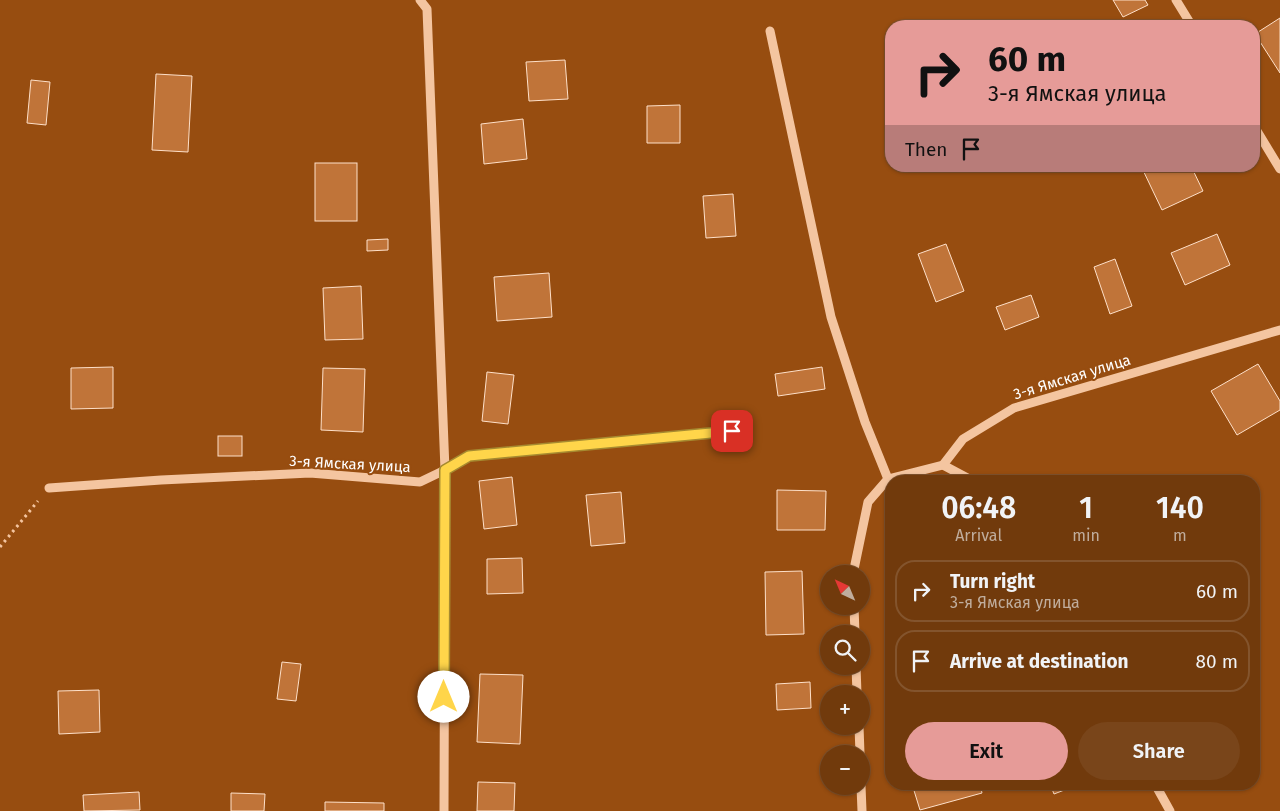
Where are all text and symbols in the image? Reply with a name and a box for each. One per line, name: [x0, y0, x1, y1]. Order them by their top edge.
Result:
text: 60 m: [988, 38, 1066, 80]
icon: right: [905, 40, 970, 105]
text: 3-я Ямская улица: [988, 80, 1166, 107]
icon: arrive: [957, 135, 985, 163]
text: Then: [905, 138, 947, 161]
street label: 3-я Ямская улица: [1011, 351, 1133, 403]
pin: [711, 410, 753, 452]
icon: arrive: [718, 417, 746, 445]
street label: 3-я Ямская улица: [289, 452, 411, 476]
text: 06:48: [941, 490, 1016, 526]
text: 1: [1079, 490, 1093, 526]
text: 140: [1156, 490, 1204, 526]
text: Arrival: [955, 526, 1002, 545]
text: min: [1072, 526, 1100, 545]
text: m: [1173, 526, 1187, 545]
north arrow: [820, 565, 870, 615]
map controls: [820, 565, 870, 795]
text: Turn right: [950, 570, 1035, 593]
icon: right: [907, 577, 935, 605]
text: 60 m: [1196, 580, 1238, 603]
text: 3-я Ямская улица: [950, 593, 1080, 612]
button: search: [820, 625, 870, 675]
icon: arrive: [907, 647, 935, 675]
text: Arrive at destination: [950, 650, 1129, 673]
text: 80 m: [1196, 650, 1238, 673]
position arrow: [417, 670, 469, 722]
button: +: [820, 685, 870, 735]
button: Exit: [905, 722, 1068, 780]
button: Share: [1078, 722, 1240, 780]
button: −: [820, 745, 870, 795]

